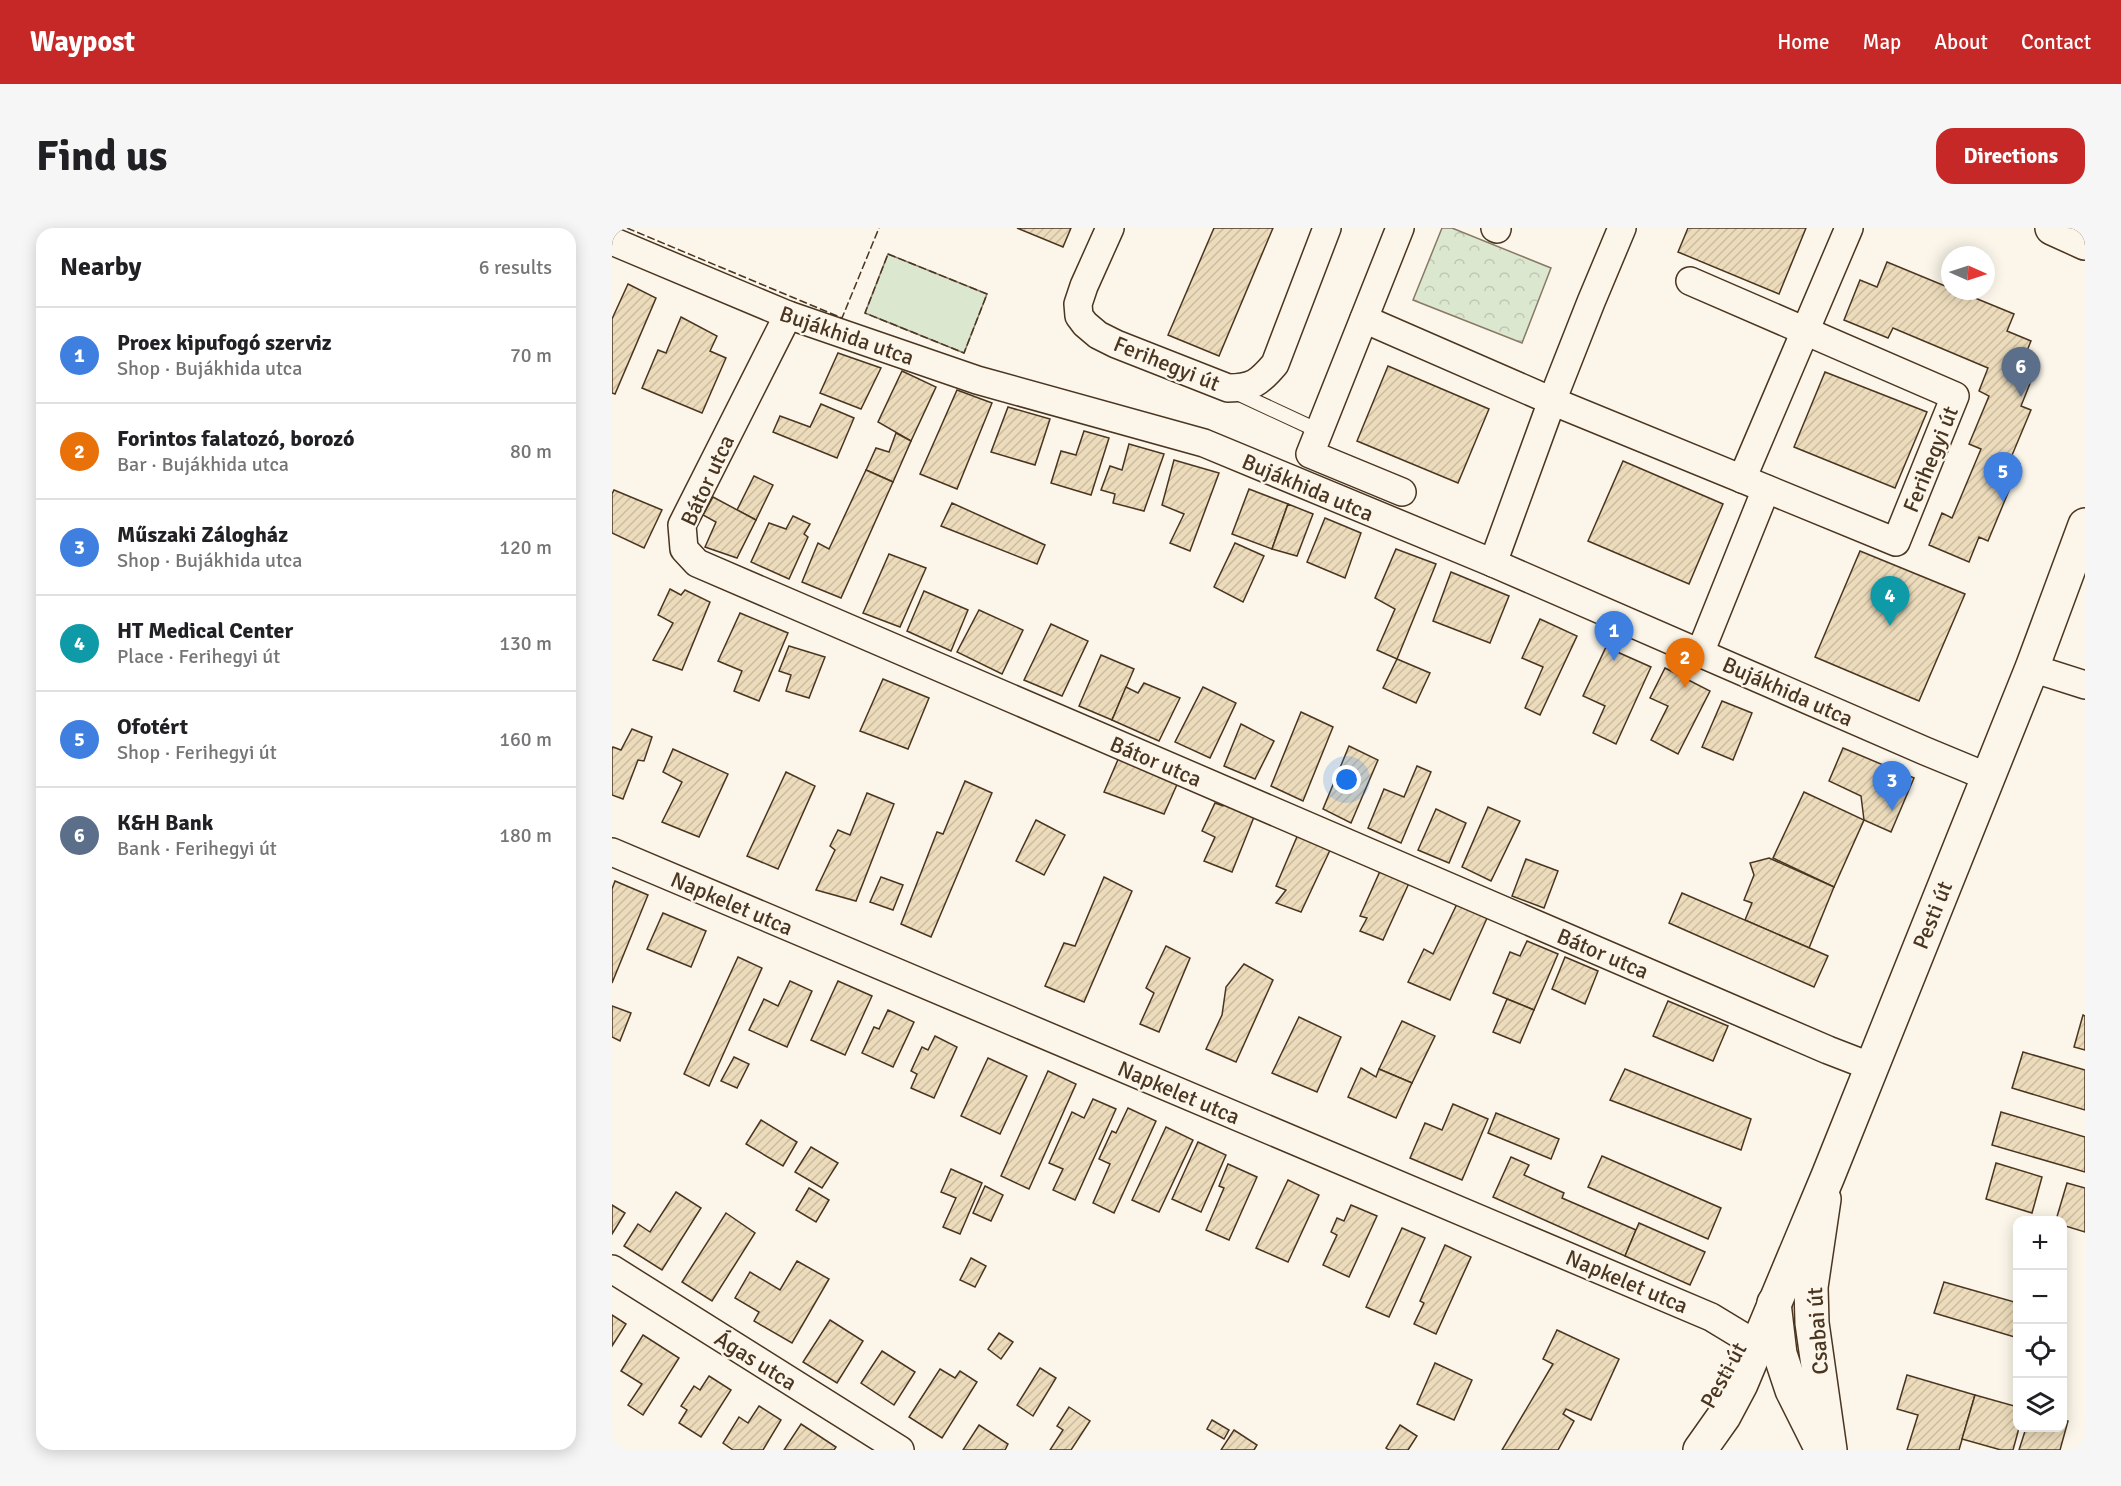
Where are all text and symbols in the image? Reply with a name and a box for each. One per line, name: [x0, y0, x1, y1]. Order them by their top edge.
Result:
text: Waypost: [30, 25, 135, 59]
text: Home: [1777, 29, 1830, 55]
text: Map: [1863, 29, 1901, 55]
text: About: [1934, 29, 1988, 55]
text: Contact: [2021, 29, 2091, 55]
button: Directions: [1936, 128, 2085, 184]
text: Find us: [36, 131, 167, 182]
north arrow: [1941, 246, 1995, 300]
text: Nearby: [60, 251, 141, 283]
text: 6 results: [479, 255, 552, 280]
street label: Bujákhida utca: [776, 300, 918, 371]
text: Proex kipufogó szerviz: [117, 329, 332, 356]
street label: Ferihegyi út: [1110, 330, 1224, 397]
text: 1: [74, 343, 85, 368]
text: 70 m: [510, 343, 552, 368]
pin: 6: [2002, 348, 2040, 397]
text: Shop · Bujákhida utca: [117, 356, 302, 381]
street label: Ferihegyi út: [1897, 402, 1964, 516]
text: Forintos falatozó, borozó: [117, 425, 355, 452]
street label: Bátor utca: [675, 430, 740, 530]
text: 2: [74, 439, 85, 464]
text: 80 m: [510, 439, 552, 464]
street label: Bujákhida utca: [1238, 448, 1378, 527]
text: Bar · Bujákhida utca: [117, 452, 289, 477]
pin: 5: [1984, 452, 2022, 502]
text: Műszaki Zálogház: [117, 521, 288, 548]
text: 3: [74, 535, 85, 560]
text: 120 m: [499, 535, 552, 560]
text: Shop · Bujákhida utca: [117, 548, 302, 573]
pin: 4: [1870, 576, 1910, 626]
pin: 1: [1594, 612, 1634, 661]
text: HT Medical Center: [117, 617, 293, 644]
text: 4: [74, 631, 85, 656]
text: 130 m: [499, 631, 552, 656]
pin: 2: [1666, 638, 1704, 688]
text: Place · Ferihegyi út: [117, 644, 280, 669]
street label: Bujákhida utca: [1718, 651, 1857, 732]
text: Ofotért: [117, 713, 188, 740]
text: 5: [74, 727, 85, 752]
text: 160 m: [499, 727, 552, 752]
street label: Bátor utca: [1106, 730, 1206, 793]
text: Shop · Ferihegyi út: [117, 740, 277, 765]
pin: 3: [1872, 762, 1912, 811]
your location: [1332, 765, 1361, 794]
text: K&H Bank: [117, 809, 213, 836]
text: 6: [74, 823, 85, 848]
text: 180 m: [499, 823, 552, 848]
text: Bank · Ferihegyi út: [117, 836, 277, 861]
street label: Napkelet utca: [667, 866, 797, 941]
street label: Pesti út: [1907, 877, 1958, 953]
street label: Bátor utca: [1553, 922, 1653, 985]
street label: Napkelet utca: [1114, 1055, 1244, 1130]
map controls: [2013, 1216, 2067, 1432]
button: +: [2013, 1216, 2067, 1270]
street label: Napkelet utca: [1562, 1244, 1692, 1319]
button: −: [2013, 1270, 2067, 1324]
street label: Csabai út: [1801, 1286, 1834, 1376]
button: locate: [2013, 1324, 2067, 1378]
street label: Ágas utca: [710, 1325, 802, 1396]
street label: Pesti út: [1694, 1337, 1753, 1413]
button: layers: [2013, 1378, 2067, 1432]

